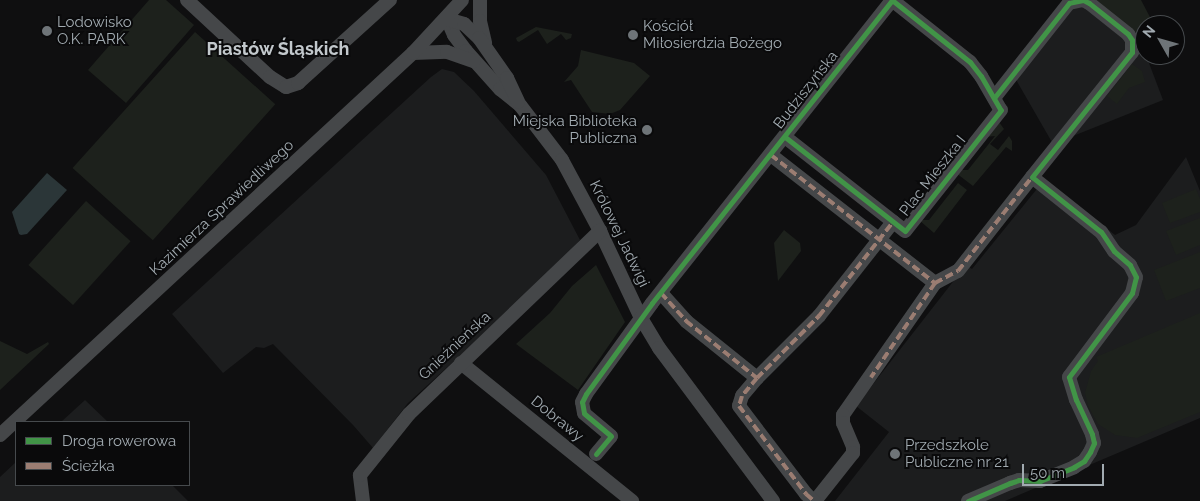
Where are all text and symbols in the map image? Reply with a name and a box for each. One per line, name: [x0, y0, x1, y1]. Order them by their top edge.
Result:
place label: Lodowisko O.K. PARK: [57, 13, 132, 48]
north arrow: [1135, 15, 1185, 65]
place label: Kościół Miłosierdzia Bożego: [643, 17, 782, 52]
text: N: [1139, 22, 1159, 41]
marker: Lodowisko O.K. PARK: [41, 25, 53, 37]
marker: Kościół Miłosierdzia Bożego: [627, 29, 639, 41]
district label: Piastów Śląskich: [206, 38, 350, 60]
street label: Budziszyńska: [770, 48, 842, 132]
place label: Miejska Biblioteka Publiczna: [513, 112, 637, 147]
marker: Miejska Biblioteka Publiczna: [641, 124, 653, 136]
street label: Plac Mieszka I: [896, 132, 970, 220]
street label: Kazimierza Sprawiedliwego: [146, 137, 298, 279]
street label: Królowej Jadwigi: [585, 178, 653, 290]
street label: Gnieźnieńska: [415, 308, 495, 384]
street label: Dobrawy: [527, 392, 587, 446]
legend: [15, 421, 190, 486]
text: Droga rowerowa: [62, 432, 176, 450]
place label: Przedszkole Publiczne nr 21: [905, 436, 1009, 471]
marker: Przedszkole Publiczne nr 21: [889, 448, 901, 460]
scale bar: [1025, 454, 1108, 486]
text: Ścieżka: [62, 457, 115, 475]
text: 50 m: [1030, 464, 1065, 482]

